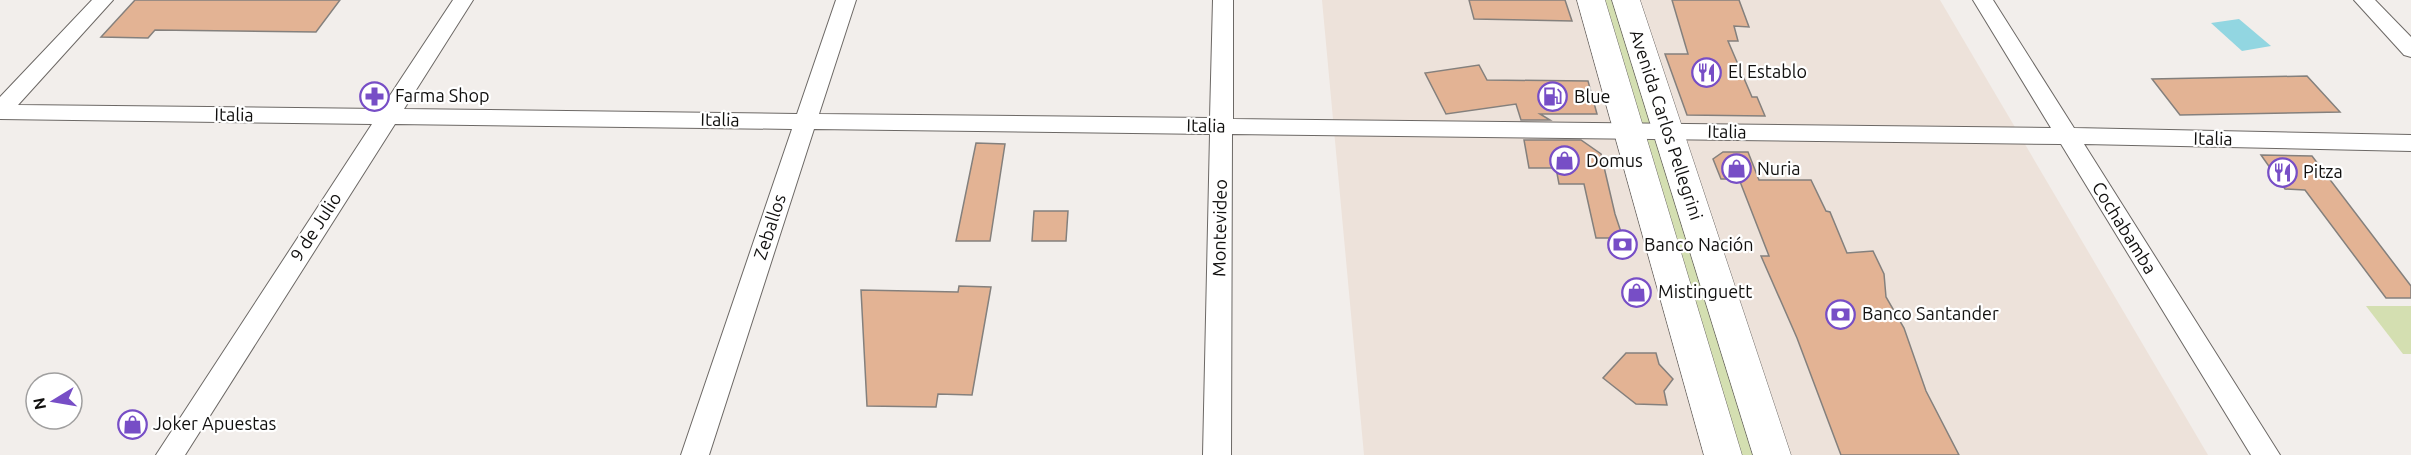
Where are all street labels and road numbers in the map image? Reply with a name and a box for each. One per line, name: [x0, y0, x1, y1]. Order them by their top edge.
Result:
street label: Avenida Carlos Pellegrini: [1627, 27, 1707, 222]
street label: Italia: [214, 104, 254, 124]
street label: Italia: [700, 109, 740, 129]
street label: Italia: [1186, 115, 1226, 135]
street label: Italia: [1707, 121, 1747, 141]
street label: Italia: [2193, 128, 2233, 148]
street label: Cochabamba: [2089, 178, 2161, 277]
street label: Montevideo: [1208, 179, 1230, 277]
street label: 9 de Julio: [286, 188, 345, 264]
street label: Zeballos: [749, 191, 789, 262]

